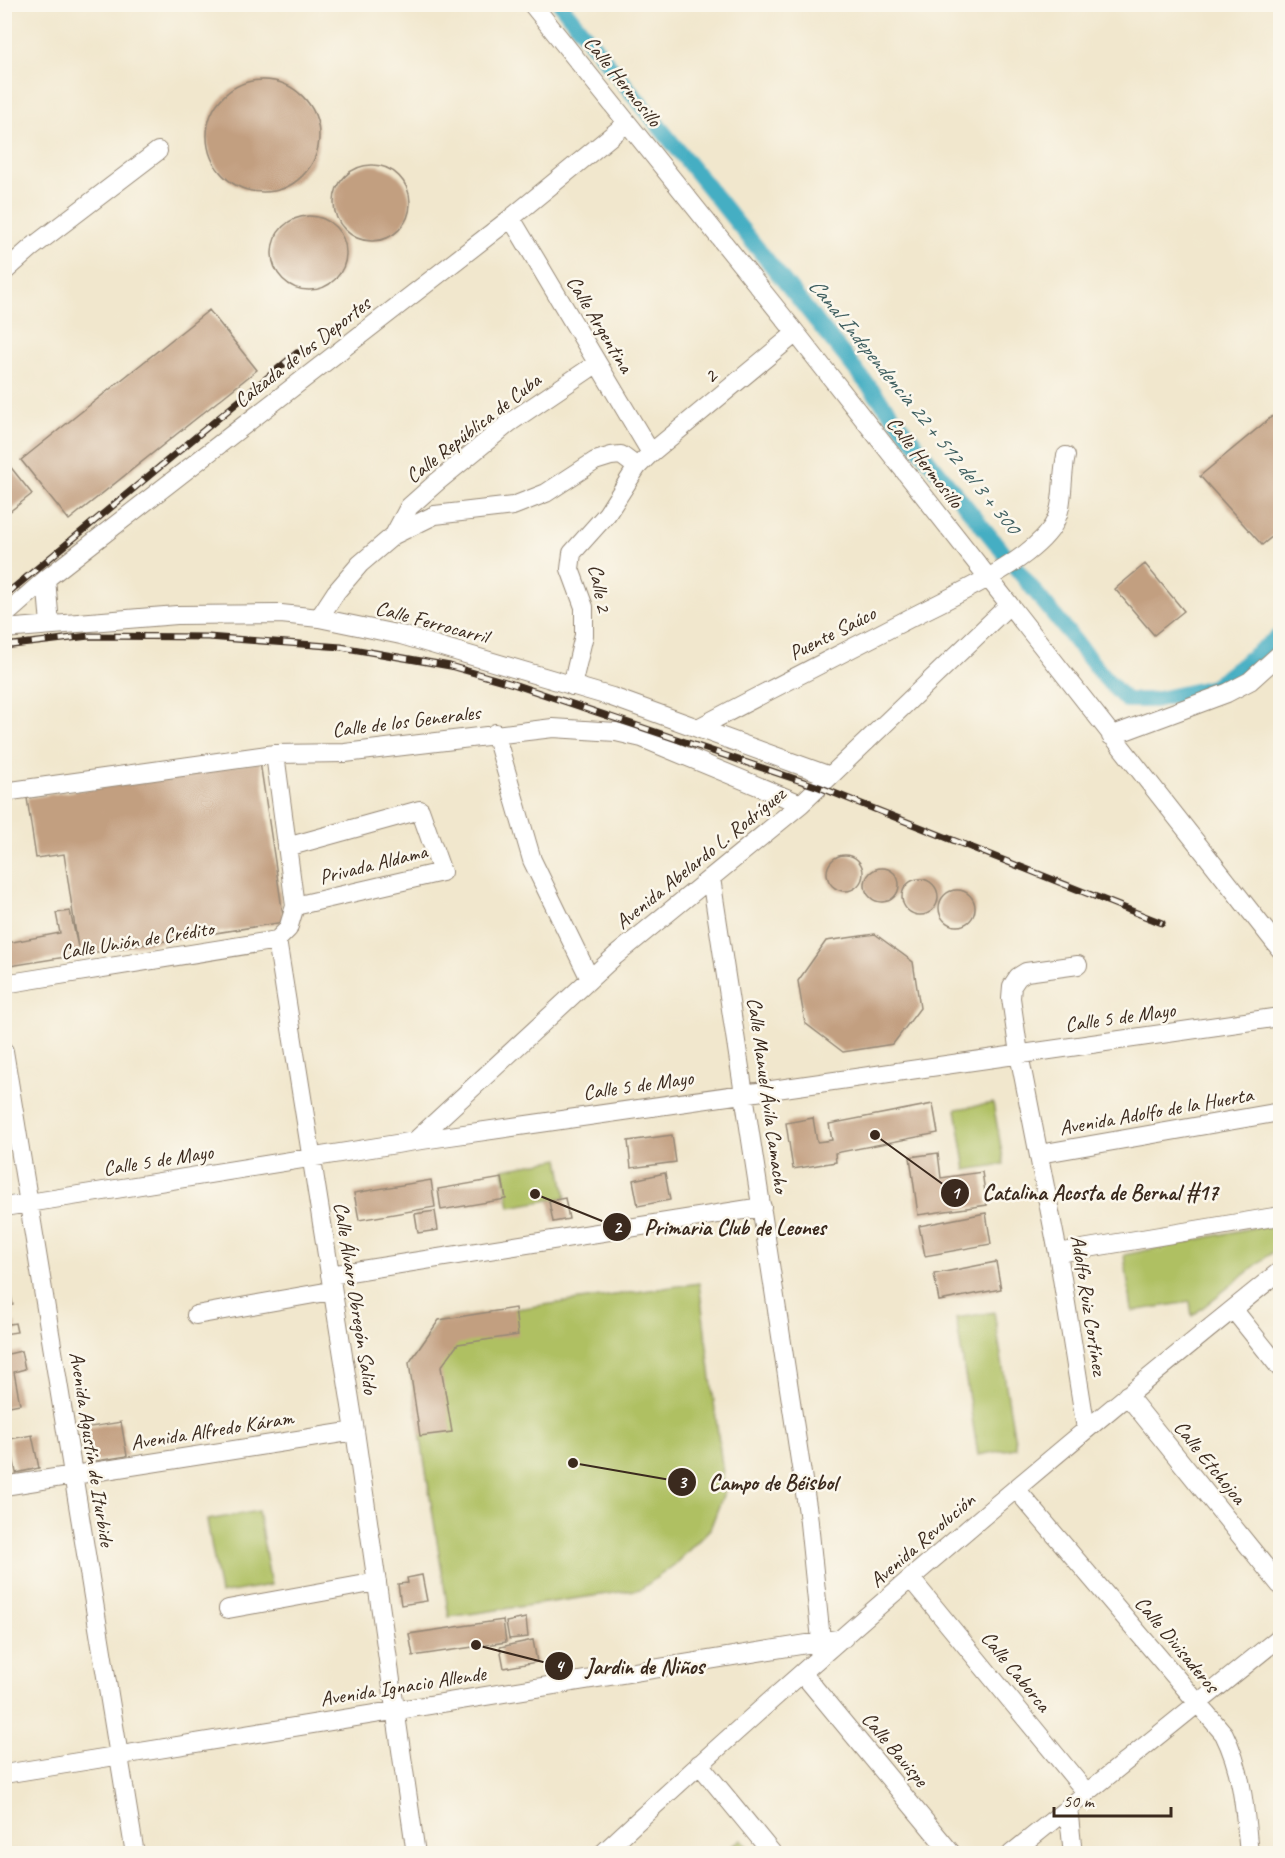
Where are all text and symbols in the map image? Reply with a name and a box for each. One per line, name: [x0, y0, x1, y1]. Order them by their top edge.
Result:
street label: Calle Hermosillo: [578, 30, 669, 133]
street label: Calle Argentina: [561, 271, 640, 379]
water label: Canal Independencia 22 + 512 del 3 + 300: [802, 272, 1029, 542]
street label: Calzada de los Deportes: [229, 290, 377, 413]
street label: 2: [698, 362, 723, 389]
street label: Calle República de Cuba: [400, 366, 547, 489]
street label: Calle Hermosillo: [881, 411, 970, 514]
street label: Calle 2: [583, 562, 618, 615]
street label: Calle Ferrocarril: [373, 594, 495, 650]
street label: Puente Saúco: [784, 599, 881, 666]
street label: Calle de los Generales: [330, 699, 483, 743]
street label: Avenida Abelardo L. Rodríguez: [610, 780, 792, 935]
street label: Privada Aldama: [316, 838, 431, 890]
street label: Calle Unión de Crédito: [59, 915, 218, 965]
street label: Calle Manuel Ávila Camacho: [741, 996, 795, 1197]
street label: Calle 5 de Mayo: [1063, 996, 1178, 1038]
street label: Calle 5 de Mayo: [581, 1064, 696, 1106]
street label: Avenida Adolfo de la Huerta: [1057, 1081, 1257, 1141]
street label: Calle 5 de Mayo: [101, 1138, 216, 1182]
callout: Catalina Acosta de Bernal #17: [940, 1173, 1229, 1213]
text: Catalina Acosta de Bernal #17: [982, 1179, 1220, 1207]
text: 1: [951, 1182, 961, 1204]
street label: Calle Álvaro Obregón Salido: [328, 1200, 384, 1397]
callout: Primaria Club de Leones: [602, 1207, 838, 1247]
text: Primaria Club de Leones: [644, 1214, 828, 1242]
text: 2: [613, 1216, 623, 1238]
street label: Adolfo Ruiz Cortínez: [1065, 1233, 1113, 1379]
street label: Avenida Agustín de Iturbide: [64, 1350, 121, 1550]
street label: Avenida Alfredo Káram: [129, 1404, 296, 1456]
street label: Calle Etchojoa: [1168, 1415, 1253, 1511]
callout: Campo de Béisbol: [667, 1462, 850, 1502]
text: Campo de Béisbol: [709, 1469, 841, 1497]
text: 3: [678, 1471, 688, 1493]
street label: Avenida Revolución: [864, 1487, 981, 1593]
street label: Calle Divisaderos: [1129, 1591, 1226, 1699]
street label: Calle Caborca: [975, 1625, 1058, 1718]
callout: Jardin de Niños: [544, 1646, 716, 1686]
text: Jardin de Niños: [584, 1653, 707, 1681]
text: 4: [555, 1655, 565, 1677]
street label: Avenida Ignacio Allende: [318, 1660, 489, 1712]
street label: Calle Bavispe: [856, 1706, 935, 1793]
scale bar: [1054, 1780, 1171, 1818]
text: 50 m: [1063, 1790, 1096, 1812]

